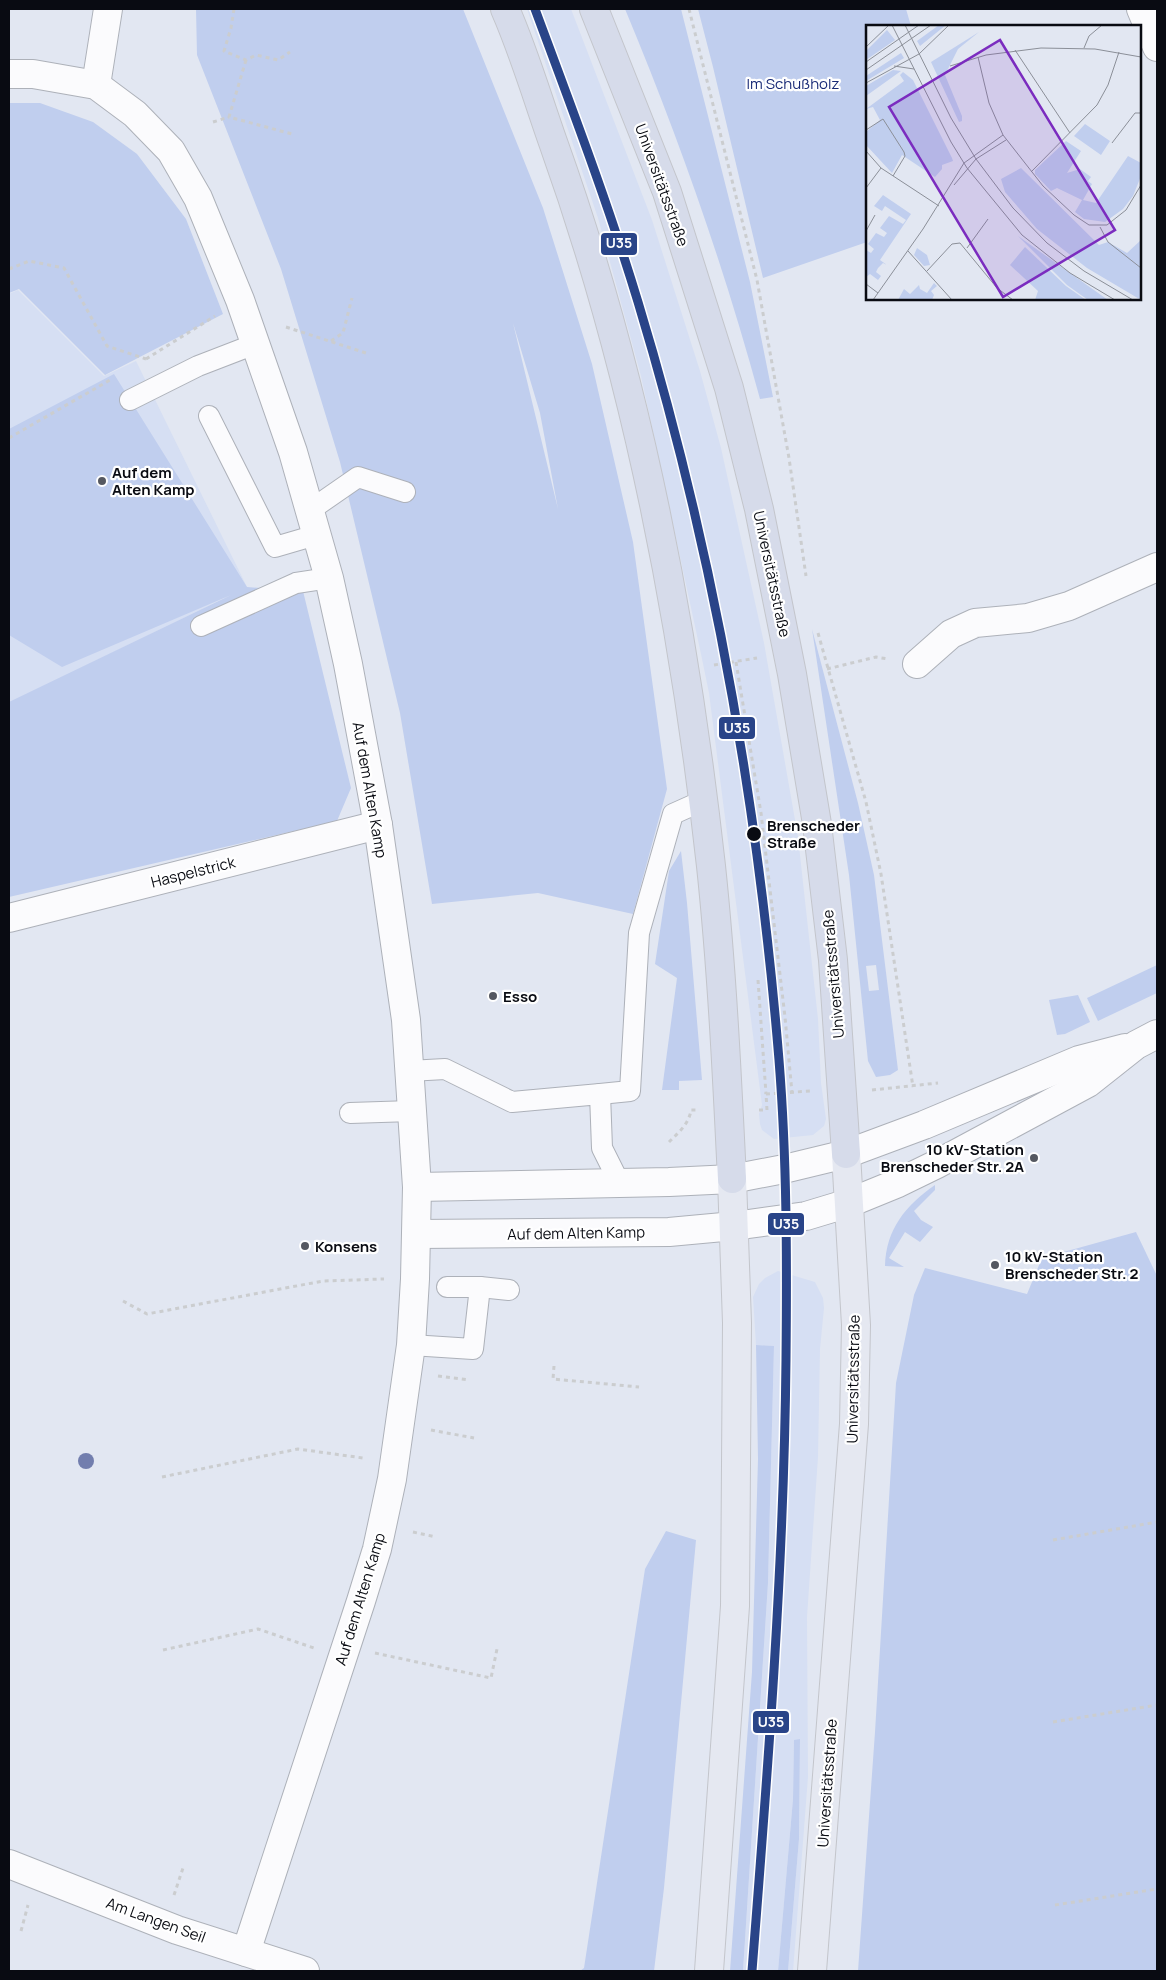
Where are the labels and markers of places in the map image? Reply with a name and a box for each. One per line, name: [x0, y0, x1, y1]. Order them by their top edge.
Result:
place label: Auf dem Alten Kamp: [112, 462, 195, 500]
marker: Auf dem Alten Kamp: [96, 475, 108, 487]
place label: Brenscheder Straße: [767, 815, 860, 853]
marker: Brenscheder Straße: [745, 825, 763, 843]
place label: Esso: [503, 986, 537, 1007]
marker: Esso: [487, 990, 499, 1002]
place label: 10 kV-Station Brenscheder Str. 2A: [881, 1139, 1024, 1177]
marker: 10 kV-Station Brenscheder Str. 2A: [1028, 1152, 1040, 1164]
place label: Konsens: [315, 1236, 377, 1257]
marker: Konsens: [299, 1240, 311, 1252]
place label: 10 kV-Station Brenscheder Str. 2: [1005, 1246, 1139, 1284]
marker: 10 kV-Station Brenscheder Str. 2: [989, 1259, 1001, 1271]

